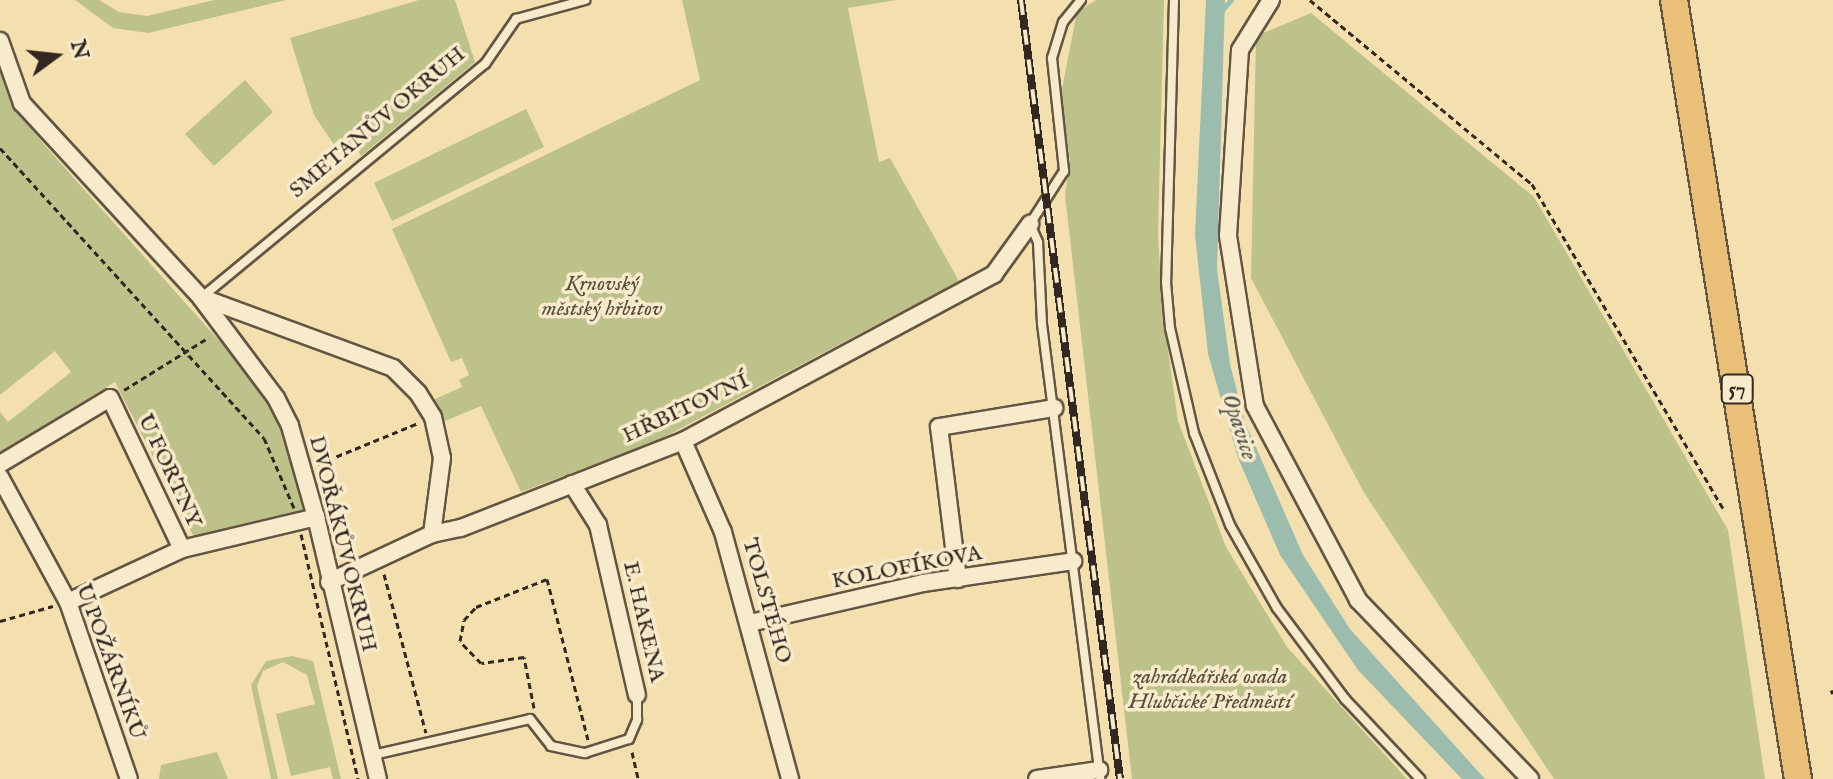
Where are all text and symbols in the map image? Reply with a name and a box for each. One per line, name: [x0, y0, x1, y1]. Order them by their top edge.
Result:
north arrow: [16, 16, 96, 96]
text: N: [63, 37, 95, 63]
street label: SMETANŮV OKRUH: [285, 42, 471, 204]
park label: Krnovský městský hřbitov: [542, 271, 662, 322]
street label: HŘBITOVNÍ: [619, 368, 753, 450]
road number: 57: [1719, 373, 1755, 405]
water label: Opavice: [1215, 390, 1263, 464]
street label: U FORTNY: [131, 410, 207, 532]
street label: DVOŘÁKŮV OKRUH: [302, 433, 382, 655]
street label: TOLSTÉHO: [736, 535, 796, 667]
street label: KOLOFÍKOVA: [830, 541, 984, 595]
street label: E. HAKENA: [616, 559, 670, 685]
street label: U POŽÁRNÍKŮ: [70, 580, 150, 744]
park label: zahrádkářská osada Hlubčické Předměstí: [1129, 664, 1291, 716]

